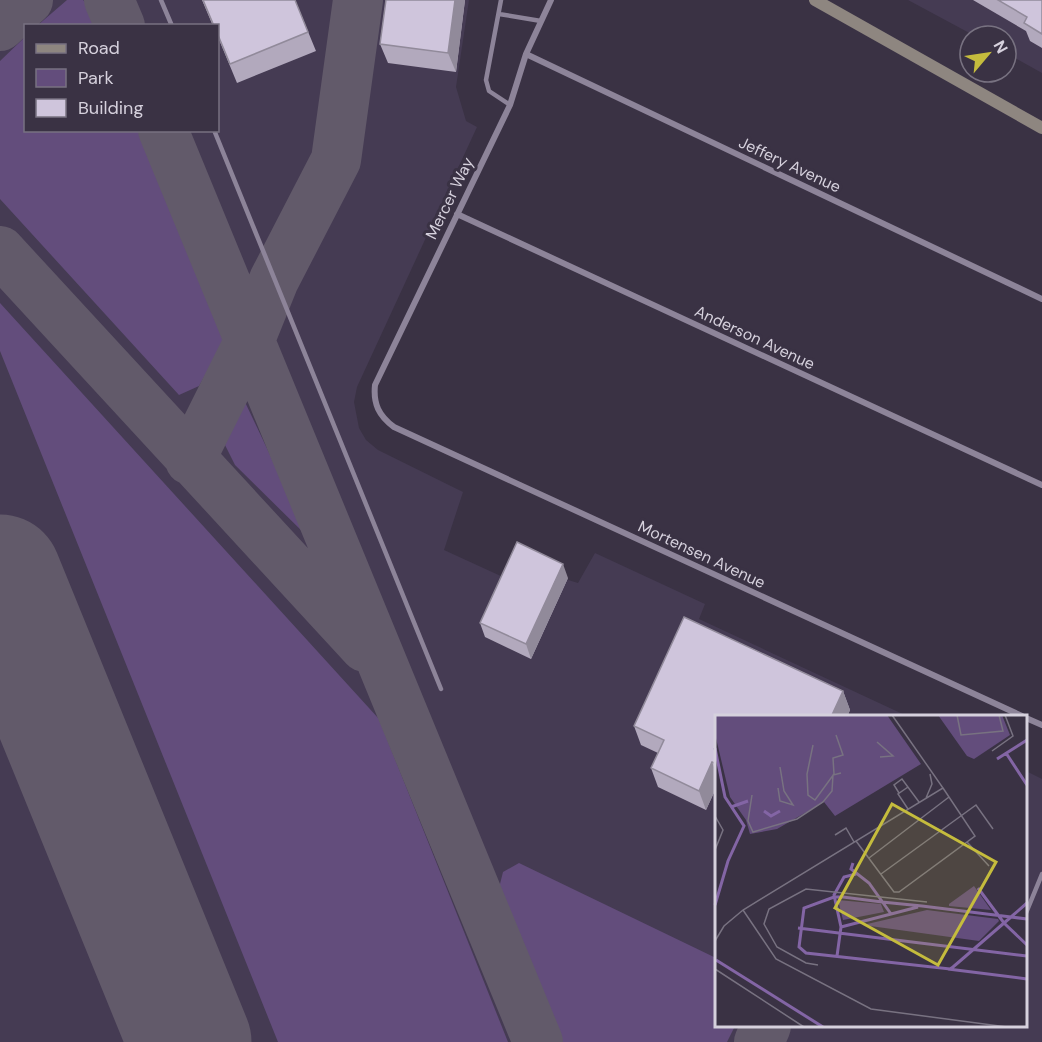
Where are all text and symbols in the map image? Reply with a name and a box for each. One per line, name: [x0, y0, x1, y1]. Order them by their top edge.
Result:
legend: [24, 24, 219, 132]
north arrow: [958, 24, 1018, 84]
text: Road: [78, 36, 120, 60]
text: N: [989, 37, 1013, 57]
text: Park: [78, 66, 114, 90]
text: Building: [78, 96, 143, 120]
street label: Jeffery Avenue: [735, 132, 844, 197]
street label: Mercer Way: [421, 154, 478, 243]
street label: Anderson Avenue: [691, 300, 818, 374]
street label: Mortensen Avenue: [635, 516, 769, 593]
inset map: [715, 715, 1027, 1027]

